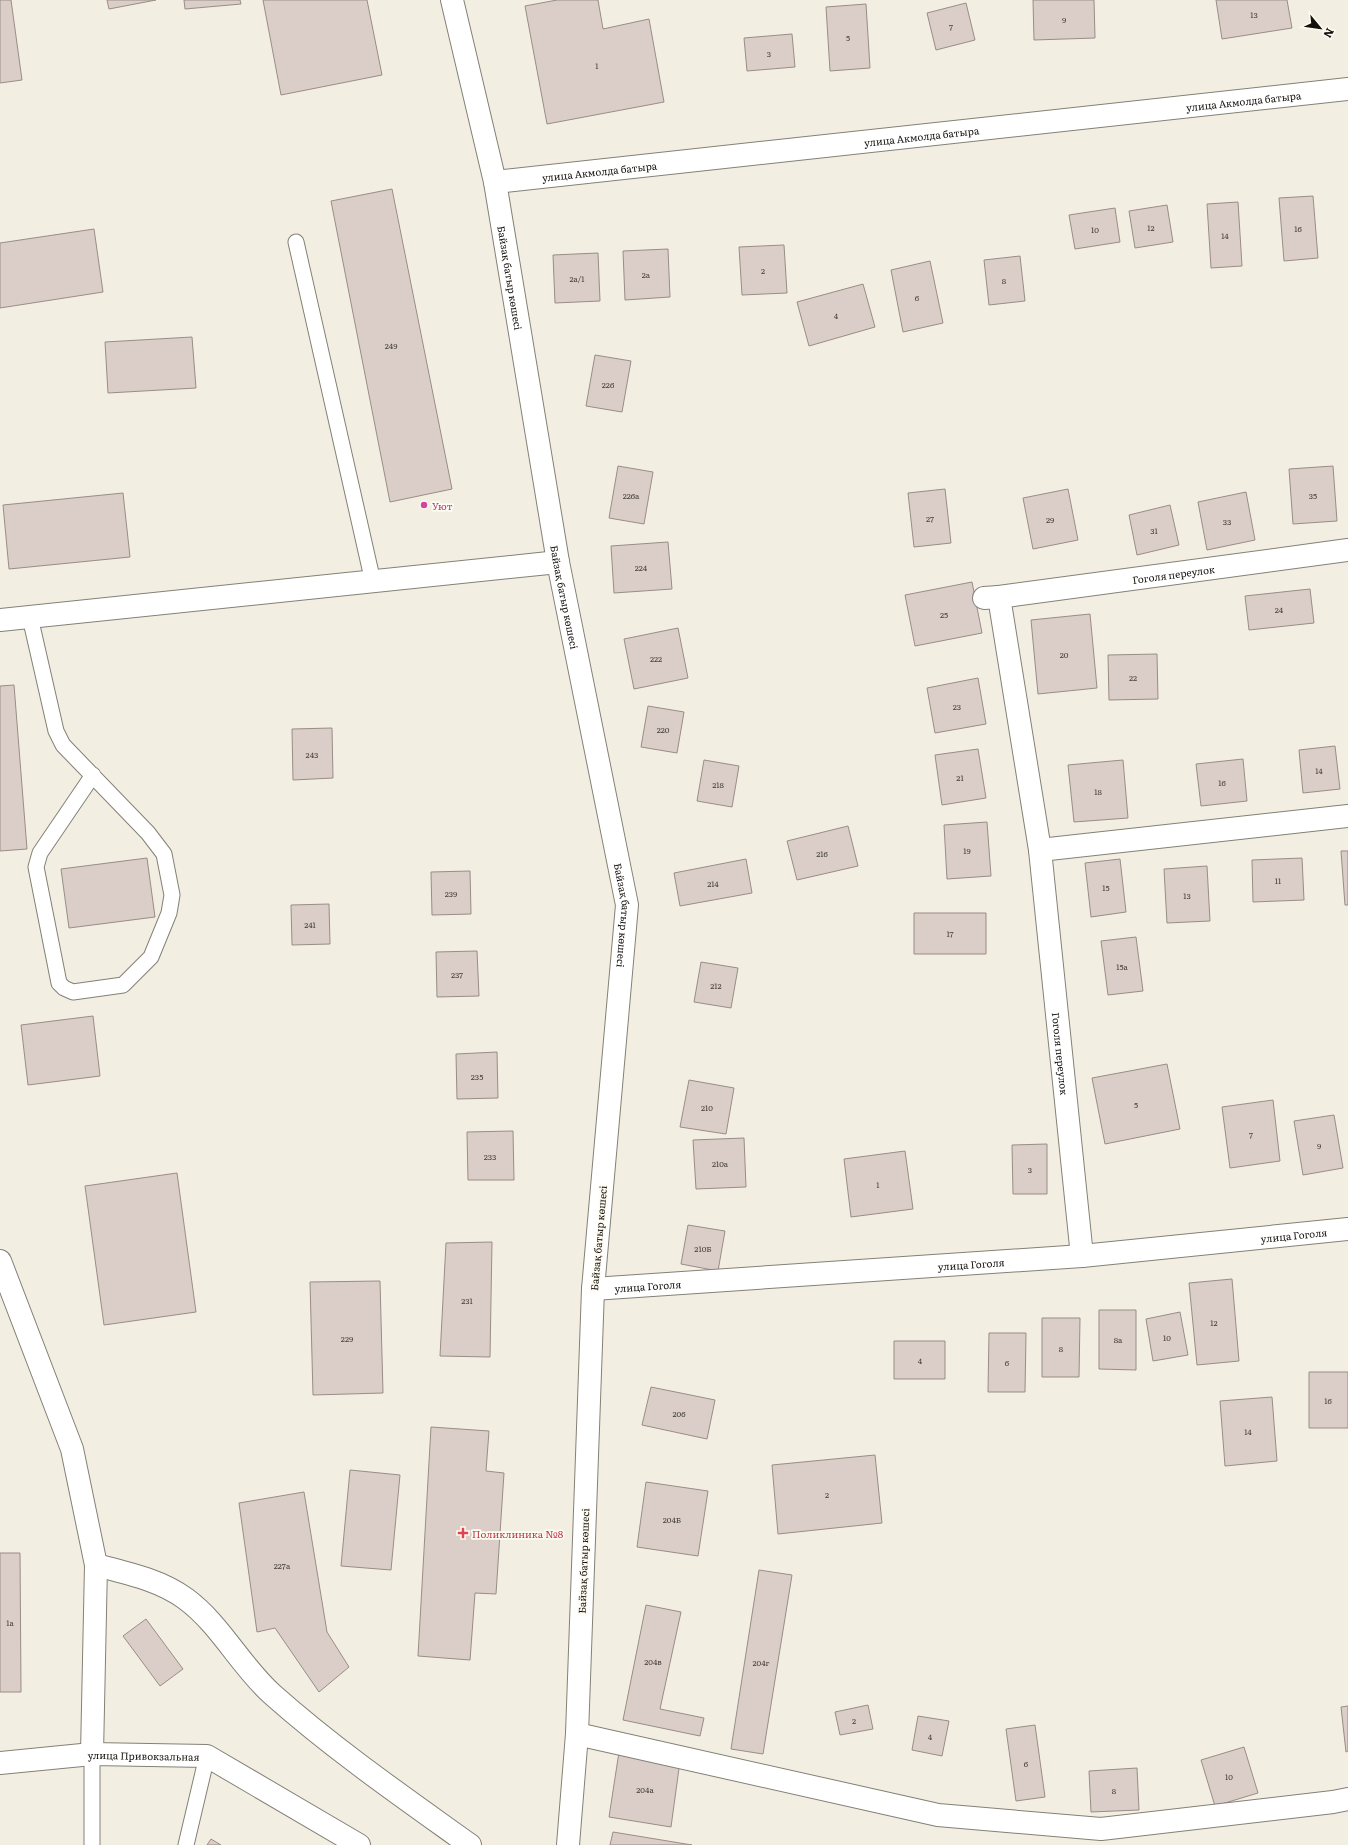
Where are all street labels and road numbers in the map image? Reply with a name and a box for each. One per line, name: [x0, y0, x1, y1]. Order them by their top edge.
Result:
street label: улица Акмолда батыра: [1185, 87, 1302, 114]
street label: улица Акмолда батыра: [863, 122, 980, 149]
street label: улица Акмолда батыра: [541, 157, 658, 184]
street label: Байзақ батыр көшесі: [495, 224, 527, 332]
street label: Байзақ батыр көшесі: [548, 544, 583, 651]
street label: Гоголя переулок: [1131, 561, 1216, 586]
street label: Байзақ батыр көшесі: [611, 862, 634, 969]
street label: Гоголя переулок: [1049, 1012, 1073, 1096]
street label: Байзақ батыр көшесі: [586, 1184, 610, 1291]
street label: улица Гоголя: [1260, 1224, 1328, 1245]
street label: улица Гоголя: [937, 1254, 1005, 1273]
street label: улица Гоголя: [614, 1276, 682, 1295]
street label: Байзақ батыр көшесі: [574, 1507, 592, 1614]
street label: улица Привокзальная: [87, 1746, 200, 1763]

